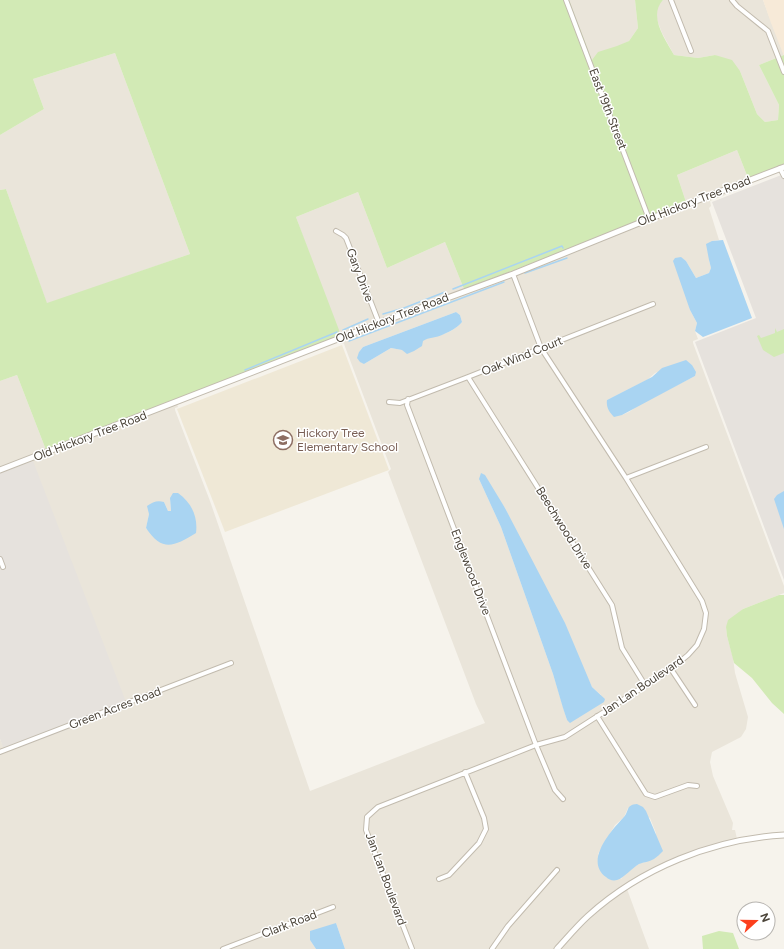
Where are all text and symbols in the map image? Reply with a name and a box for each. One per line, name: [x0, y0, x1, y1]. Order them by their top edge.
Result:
street label: East 19th Street: [586, 66, 630, 152]
street label: Old Hickory Tree Road: [635, 173, 753, 229]
street label: Gary Drive: [343, 246, 377, 304]
street label: Old Hickory Tree Road: [333, 290, 451, 346]
street label: Oak Wind Court: [479, 333, 565, 379]
street label: Old Hickory Tree Road: [31, 408, 149, 464]
place label: Hickory Tree Elementary School: [297, 426, 398, 454]
school or university icon: Hickory Tree Elementary School: [272, 429, 294, 451]
street label: Beechwood Drive: [533, 484, 595, 572]
street label: Englewood Drive: [448, 527, 494, 617]
street label: Jan Lan Boulevard: [598, 653, 686, 719]
street label: Green Acres Road: [67, 684, 163, 732]
street label: Jan Lan Boulevard: [363, 831, 409, 927]
north arrow: [736, 901, 776, 941]
street label: Clark Road: [259, 907, 319, 941]
text: N: [757, 911, 772, 924]

